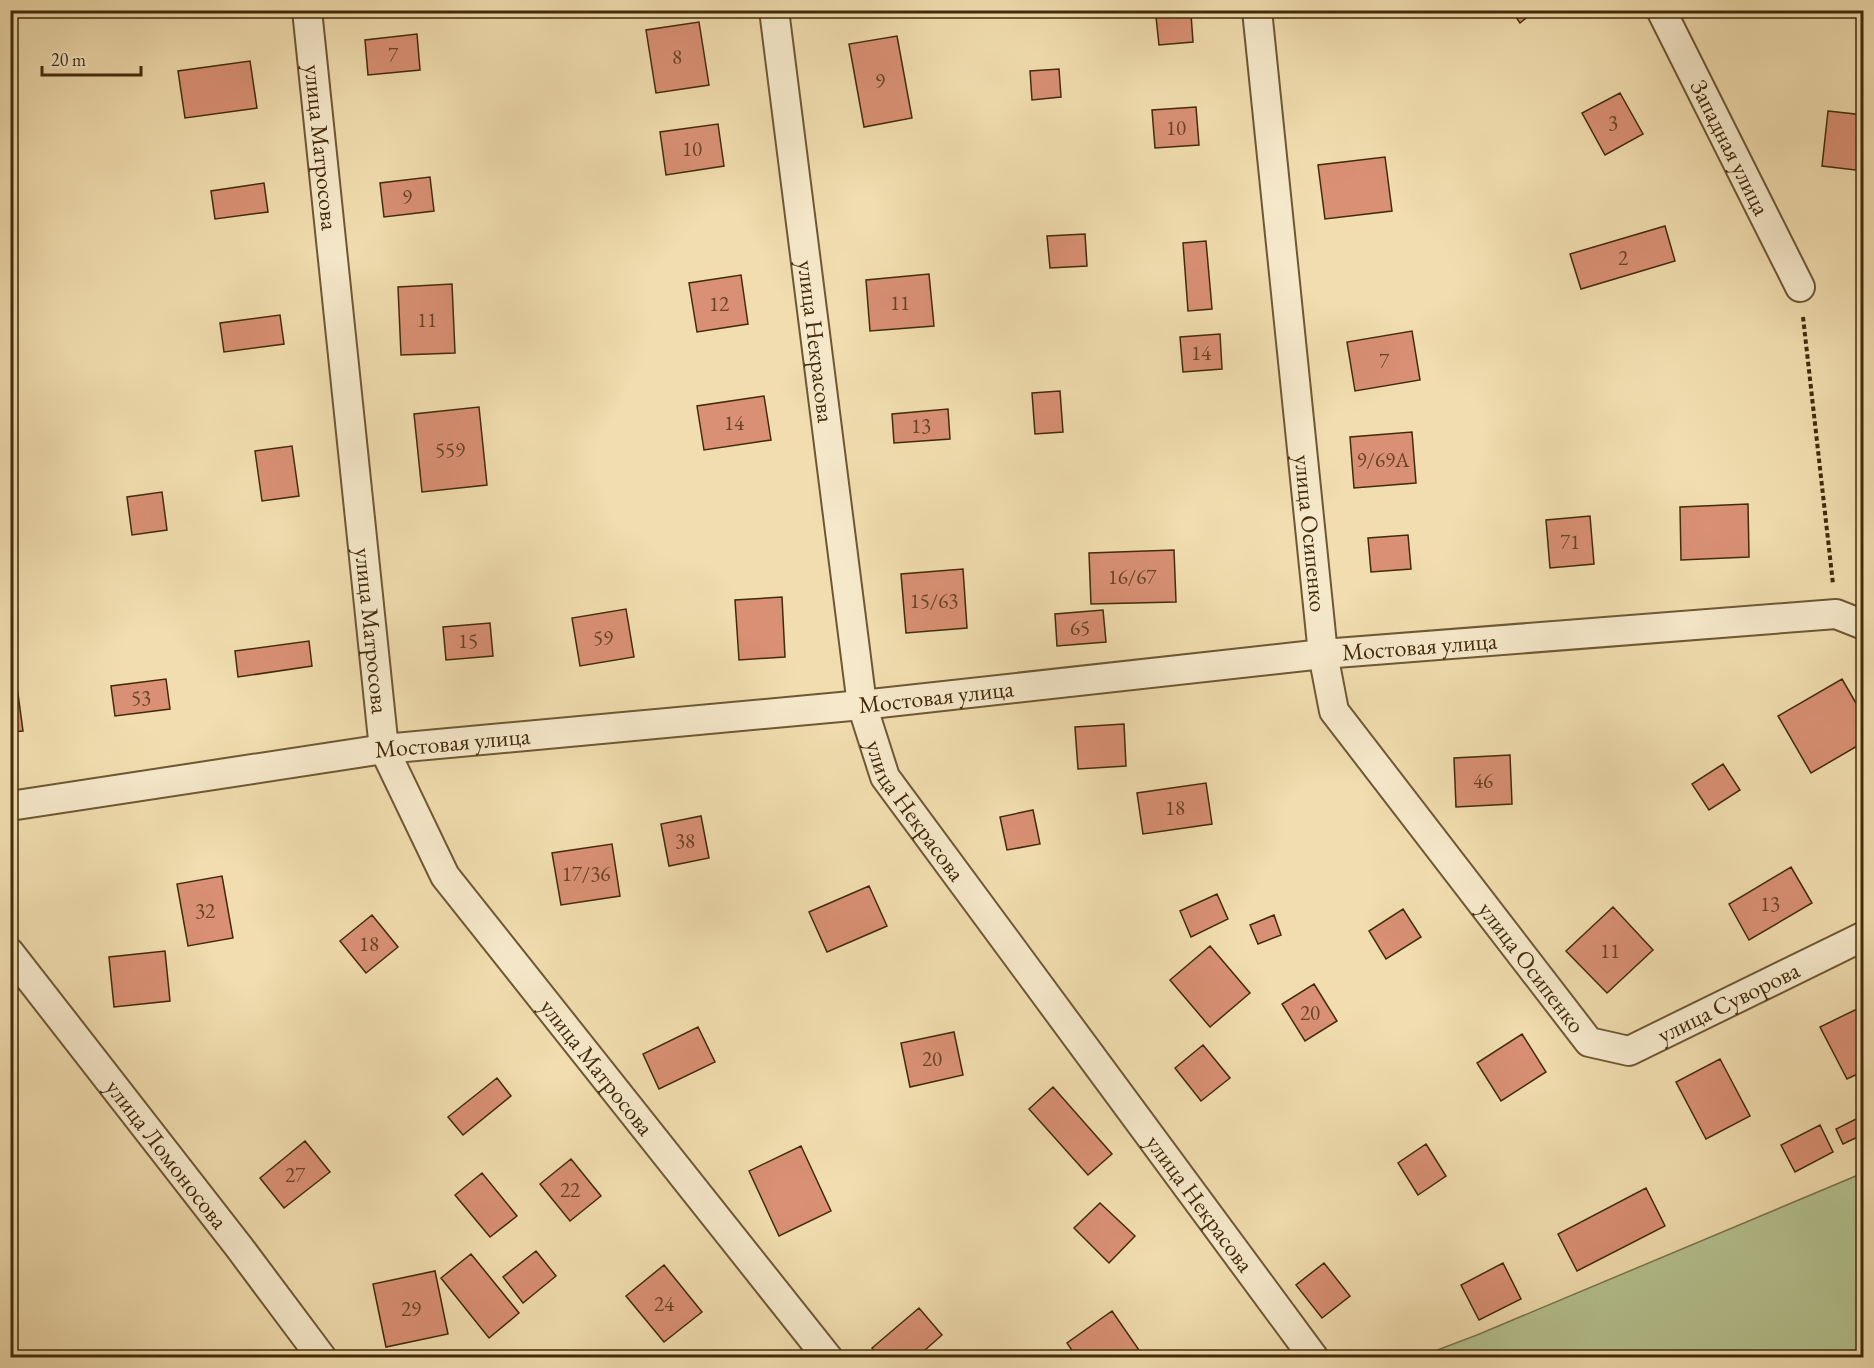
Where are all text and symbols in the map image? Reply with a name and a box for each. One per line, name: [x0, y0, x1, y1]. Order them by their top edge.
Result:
scale bar: [42, 39, 141, 77]
house number: 7: [388, 41, 399, 68]
house number: 8: [672, 43, 682, 70]
text: 20 m: [51, 48, 86, 71]
street label: улица Матросова: [298, 63, 346, 232]
house number: 9: [875, 67, 885, 94]
street label: Западная улица: [1683, 74, 1778, 221]
house number: 3: [1608, 109, 1618, 136]
house number: 10: [1166, 114, 1186, 141]
house number: 10: [682, 135, 702, 162]
house number: 9: [402, 183, 412, 210]
house number: 2: [1618, 244, 1628, 271]
street label: улица Некрасова: [791, 258, 842, 425]
house number: 11: [890, 289, 910, 316]
house number: 12: [709, 290, 729, 317]
house number: 11: [417, 306, 437, 333]
house number: 14: [1191, 339, 1212, 366]
house number: 7: [1379, 347, 1390, 374]
house number: 14: [724, 409, 745, 436]
house number: 13: [911, 412, 931, 439]
house number: 559: [435, 436, 465, 463]
house number: 9/69А: [1356, 446, 1410, 473]
street label: улица Осипенко: [1288, 453, 1335, 614]
house number: 71: [1560, 528, 1580, 555]
street label: улица Матросова: [348, 546, 396, 716]
house number: 16/67: [1108, 563, 1157, 590]
house number: 15/63: [910, 587, 958, 614]
house number: 65: [1070, 614, 1090, 641]
house number: 59: [593, 624, 613, 651]
street label: Мостовая улица: [1341, 624, 1499, 667]
house number: 15: [458, 627, 478, 654]
street label: Мостовая улица: [857, 672, 1016, 720]
house number: 53: [131, 684, 151, 711]
street label: Мостовая улица: [373, 720, 532, 765]
street label: улица Некрасова: [859, 736, 973, 887]
house number: 46: [1473, 767, 1493, 794]
house number: 18: [1165, 794, 1185, 821]
house number: 38: [675, 827, 695, 854]
house number: 17/36: [562, 860, 610, 887]
house number: 13: [1760, 890, 1780, 917]
street label: улица Осипенко: [1471, 895, 1592, 1039]
house number: 32: [195, 897, 215, 924]
house number: 18: [359, 930, 379, 957]
house number: 11: [1600, 937, 1620, 964]
street label: улица Суворова: [1652, 954, 1805, 1050]
street label: улица Матросова: [533, 992, 662, 1142]
house number: 20: [1300, 999, 1320, 1026]
house number: 20: [922, 1045, 942, 1072]
street label: улица Ломоносова: [99, 1073, 235, 1235]
street label: улица Некрасова: [1139, 1128, 1261, 1278]
house number: 27: [285, 1161, 306, 1188]
house number: 22: [560, 1176, 580, 1203]
house number: 24: [654, 1290, 675, 1317]
house number: 29: [401, 1295, 421, 1322]

